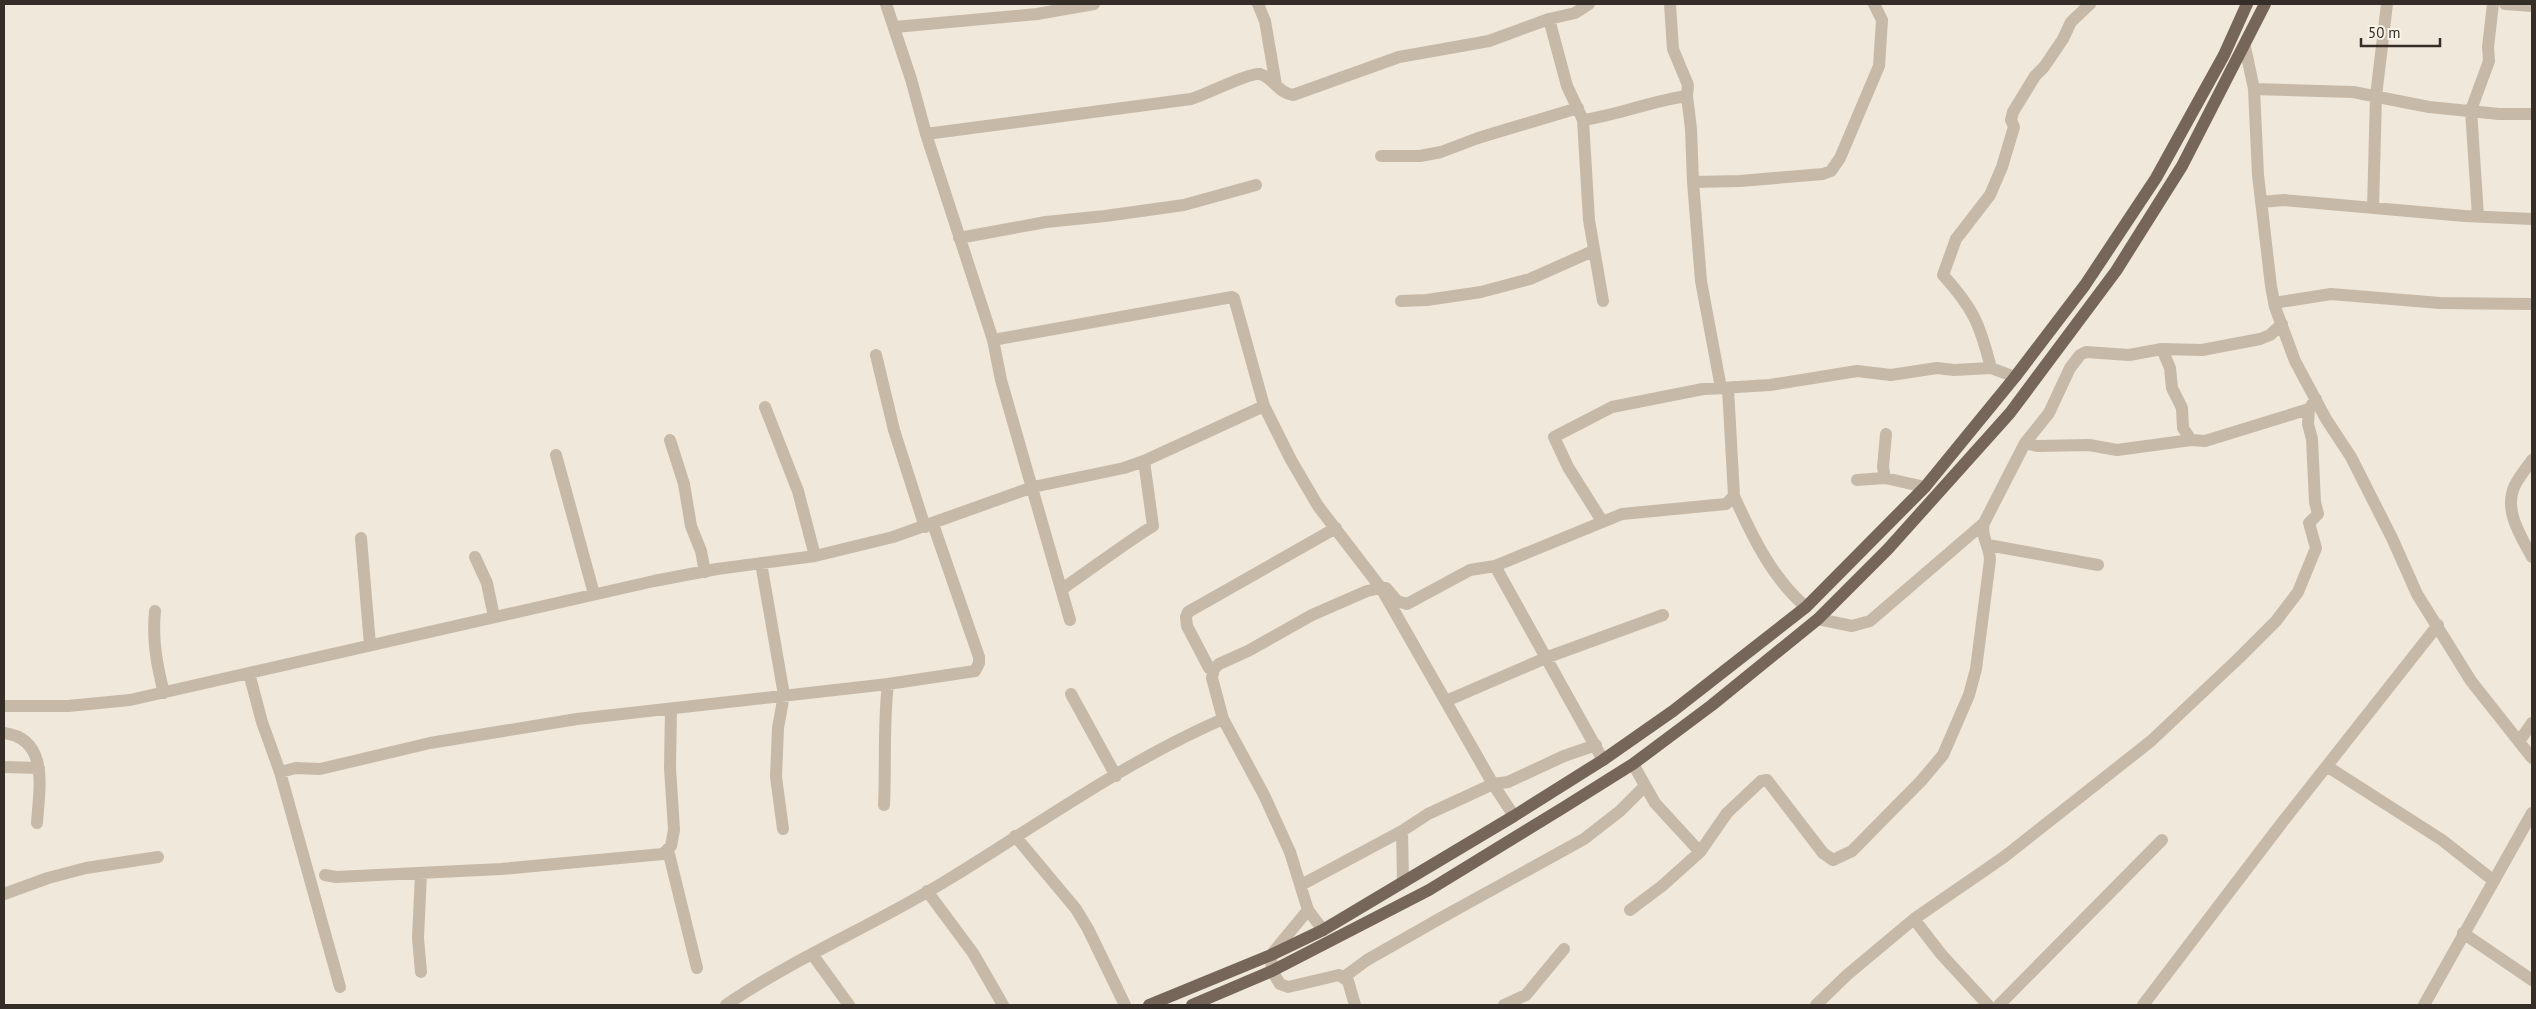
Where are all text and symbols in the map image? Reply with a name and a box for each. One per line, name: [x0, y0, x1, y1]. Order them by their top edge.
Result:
scale bar: [2361, 15, 2440, 47]
text: 50 m: [2368, 23, 2401, 42]

